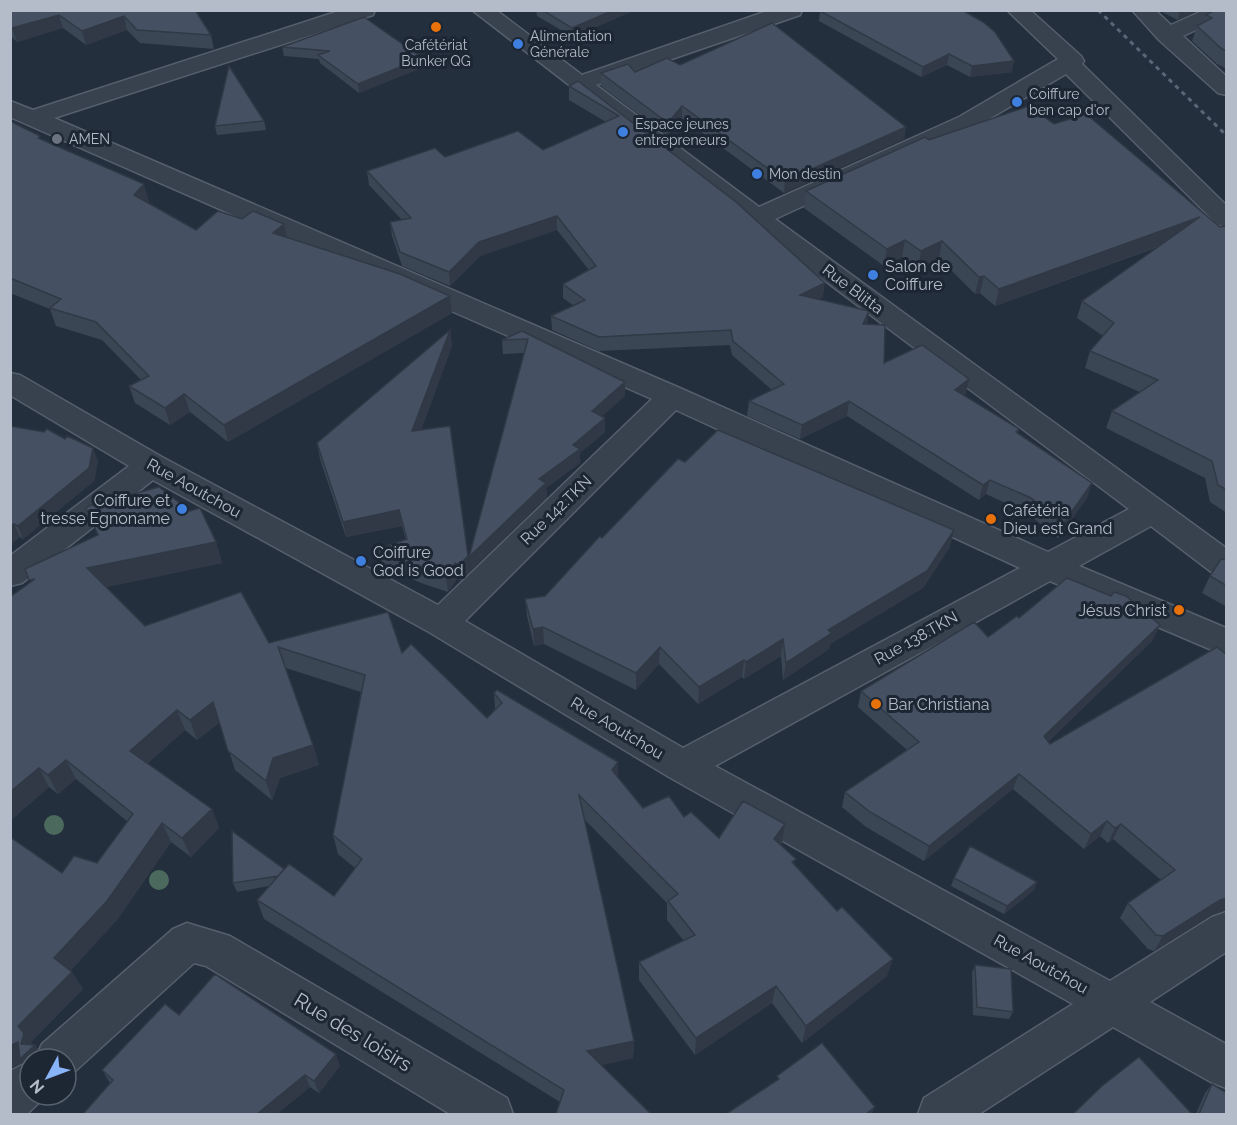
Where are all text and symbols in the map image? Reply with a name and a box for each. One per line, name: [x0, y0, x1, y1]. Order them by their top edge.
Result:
marker: Cafétériat Bunker QG: [429, 20, 443, 34]
place label: Alimentation Générale: [530, 28, 612, 60]
place label: Cafétériat Bunker QG: [401, 37, 471, 69]
marker: Alimentation Générale: [511, 37, 525, 51]
place label: Coiffure ben cap d'or: [1029, 86, 1109, 118]
marker: Coiffure ben cap d'or: [1010, 95, 1024, 109]
place label: Espace jeunes entrepreneurs: [635, 116, 729, 148]
marker: Espace jeunes entrepreneurs: [616, 125, 630, 139]
place label: AMEN: [69, 131, 110, 147]
marker: AMEN: [50, 132, 64, 146]
place label: Mon destin: [769, 166, 841, 182]
marker: Mon destin: [750, 167, 764, 181]
place label: Salon de Coiffure: [885, 257, 950, 294]
street label: Rue Blitta: [819, 260, 887, 318]
marker: Salon de Coiffure: [866, 268, 880, 282]
street label: Rue Aoutchou: [144, 454, 244, 522]
street label: Rue 142.TKN: [516, 471, 596, 549]
place label: Coiffure et tresse Egnoname: [41, 491, 171, 528]
place label: Cafétéria Dieu est Grand: [1003, 501, 1113, 538]
marker: Coiffure et tresse Egnoname: [175, 502, 189, 516]
marker: Cafétéria Dieu est Grand: [984, 512, 998, 526]
place label: Coiffure God is Good: [373, 543, 464, 580]
marker: Coiffure God is Good: [354, 554, 368, 568]
place label: Jésus Christ: [1079, 601, 1168, 620]
marker: Jésus Christ: [1172, 603, 1186, 617]
street label: Rue 138.TKN: [871, 607, 961, 669]
street label: Rue Aoutchou: [567, 693, 667, 763]
place label: Bar Christiana: [888, 695, 989, 714]
marker: Bar Christiana: [869, 697, 883, 711]
street label: Rue Aoutchou: [991, 930, 1091, 998]
street label: Rue des loisirs: [290, 987, 416, 1077]
north arrow: [18, 1047, 78, 1107]
text: N: [26, 1076, 48, 1097]

